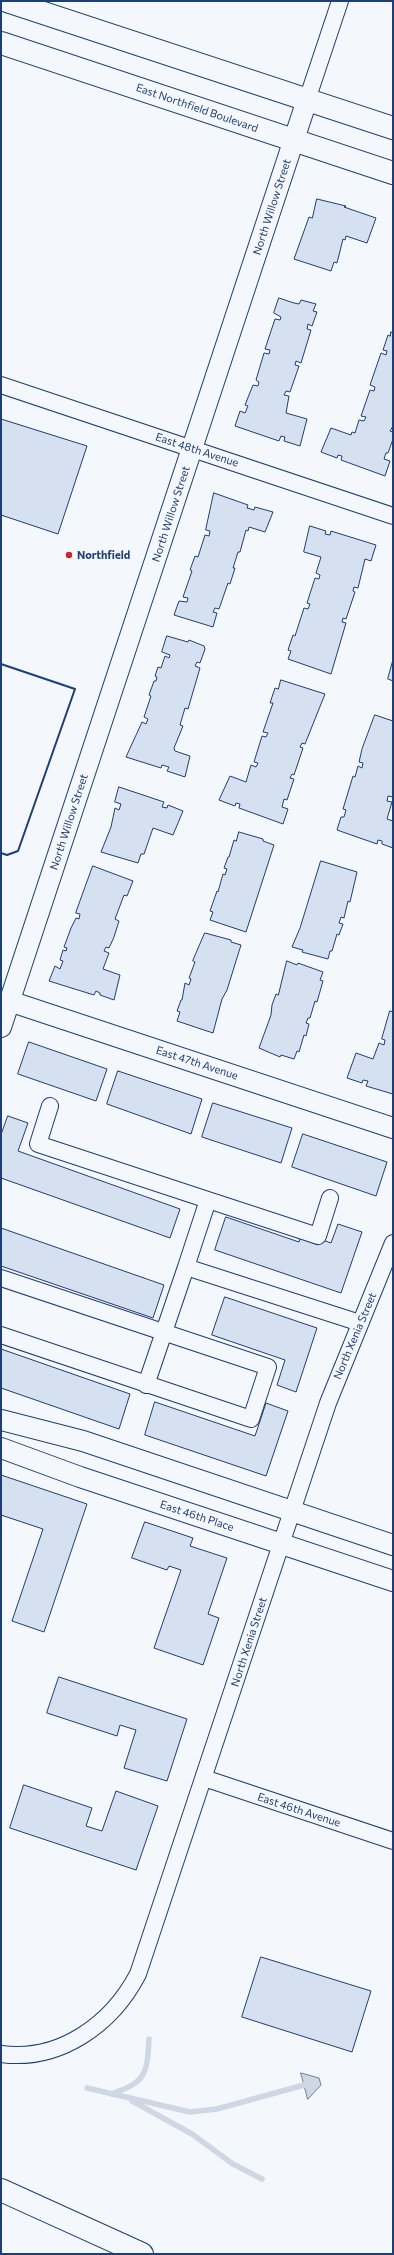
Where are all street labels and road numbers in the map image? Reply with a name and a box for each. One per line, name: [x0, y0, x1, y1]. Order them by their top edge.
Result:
street label: East Northfield Boulevard: [134, 81, 260, 135]
street label: North Willow Street: [250, 157, 294, 257]
street label: East 48th Avenue: [154, 430, 240, 470]
street label: North Willow Street: [149, 464, 193, 564]
street label: North Willow Street: [47, 772, 91, 872]
street label: East 47th Avenue: [154, 1043, 240, 1083]
street label: North Xenia Street: [331, 1291, 379, 1381]
street label: East 46th Place: [158, 1498, 236, 1534]
street label: North Xenia Street: [228, 1596, 270, 1688]
street label: East 46th Avenue: [256, 1790, 342, 1830]

